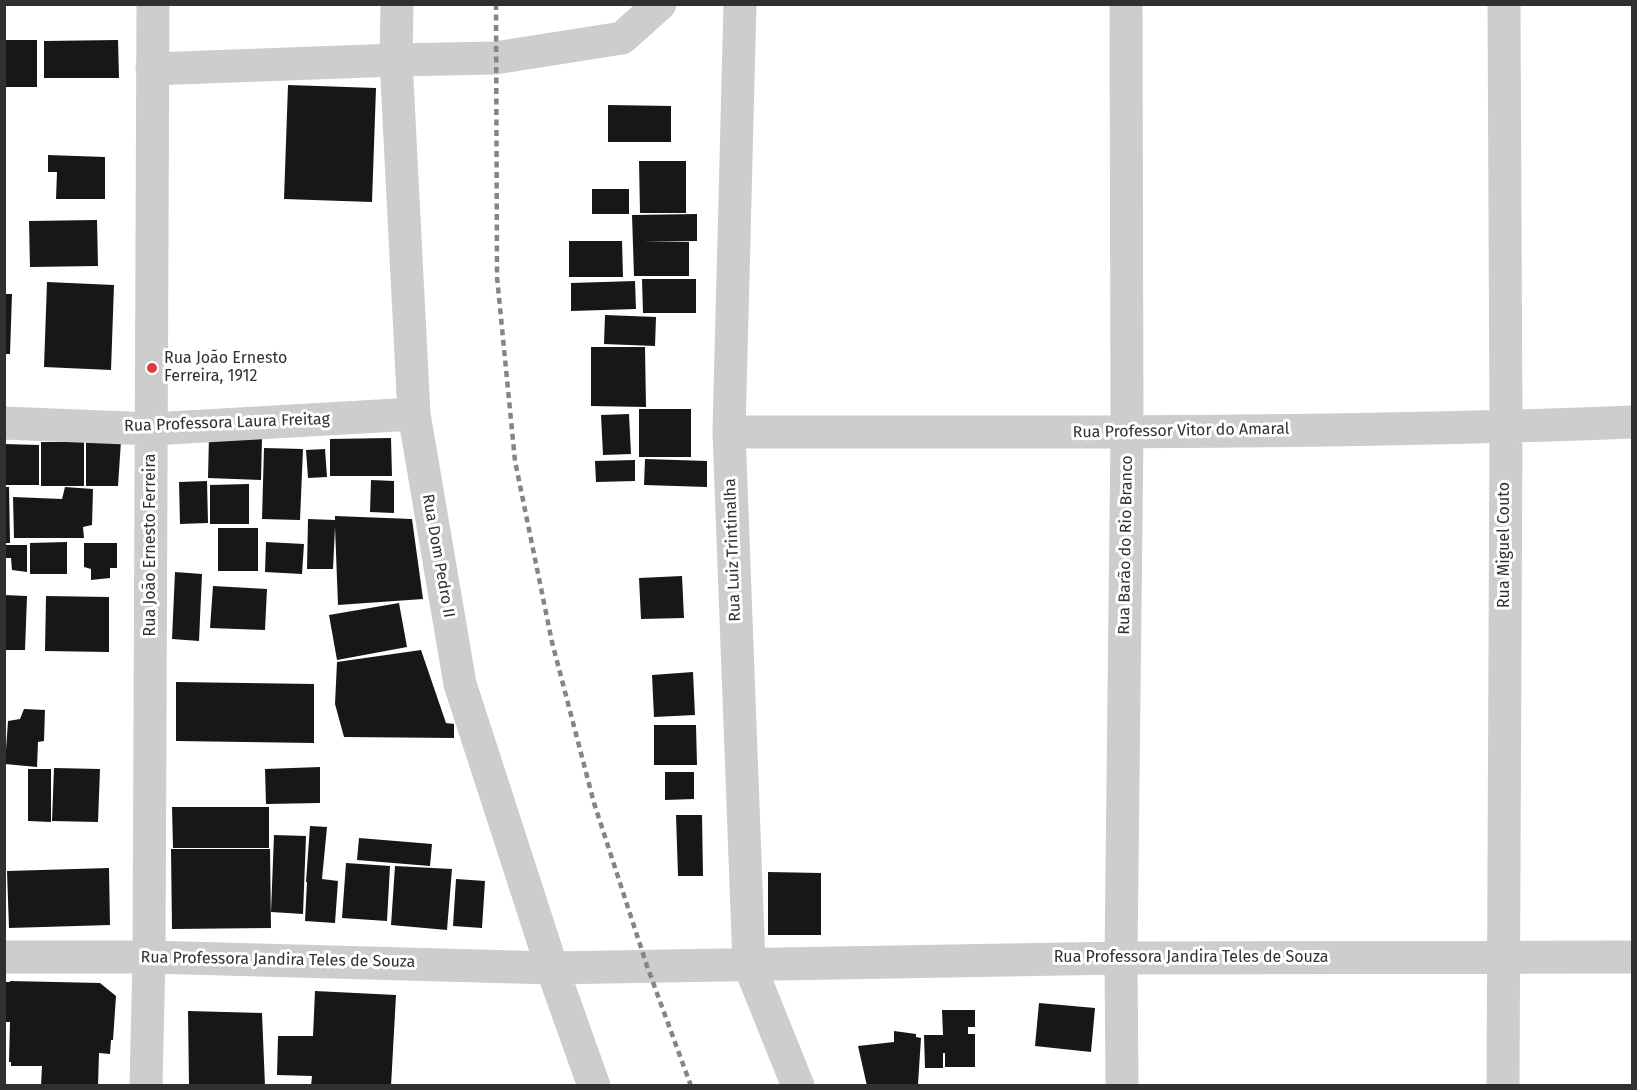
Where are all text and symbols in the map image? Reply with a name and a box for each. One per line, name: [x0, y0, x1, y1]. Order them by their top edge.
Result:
place label: Rua João Ernesto Ferreira, 1912: [164, 349, 287, 387]
marker: Rua João Ernesto Ferreira, 1912: [145, 361, 159, 375]
street label: Rua Professora Laura Freitag: [124, 410, 330, 436]
street label: Rua Professor Vitor do Amaral: [1072, 420, 1290, 442]
street label: Rua João Ernesto Ferreira: [141, 454, 161, 636]
street label: Rua Barão do Rio Branco: [1115, 455, 1137, 635]
street label: Rua Luiz Trintinalha: [721, 478, 745, 622]
street label: Rua Miguel Couto: [1495, 482, 1515, 608]
street label: Rua Dom Pedro II: [418, 493, 458, 619]
street label: Rua Professora Jandira Teles de Souza: [141, 948, 415, 972]
street label: Rua Professora Jandira Teles de Souza: [1054, 948, 1328, 968]

